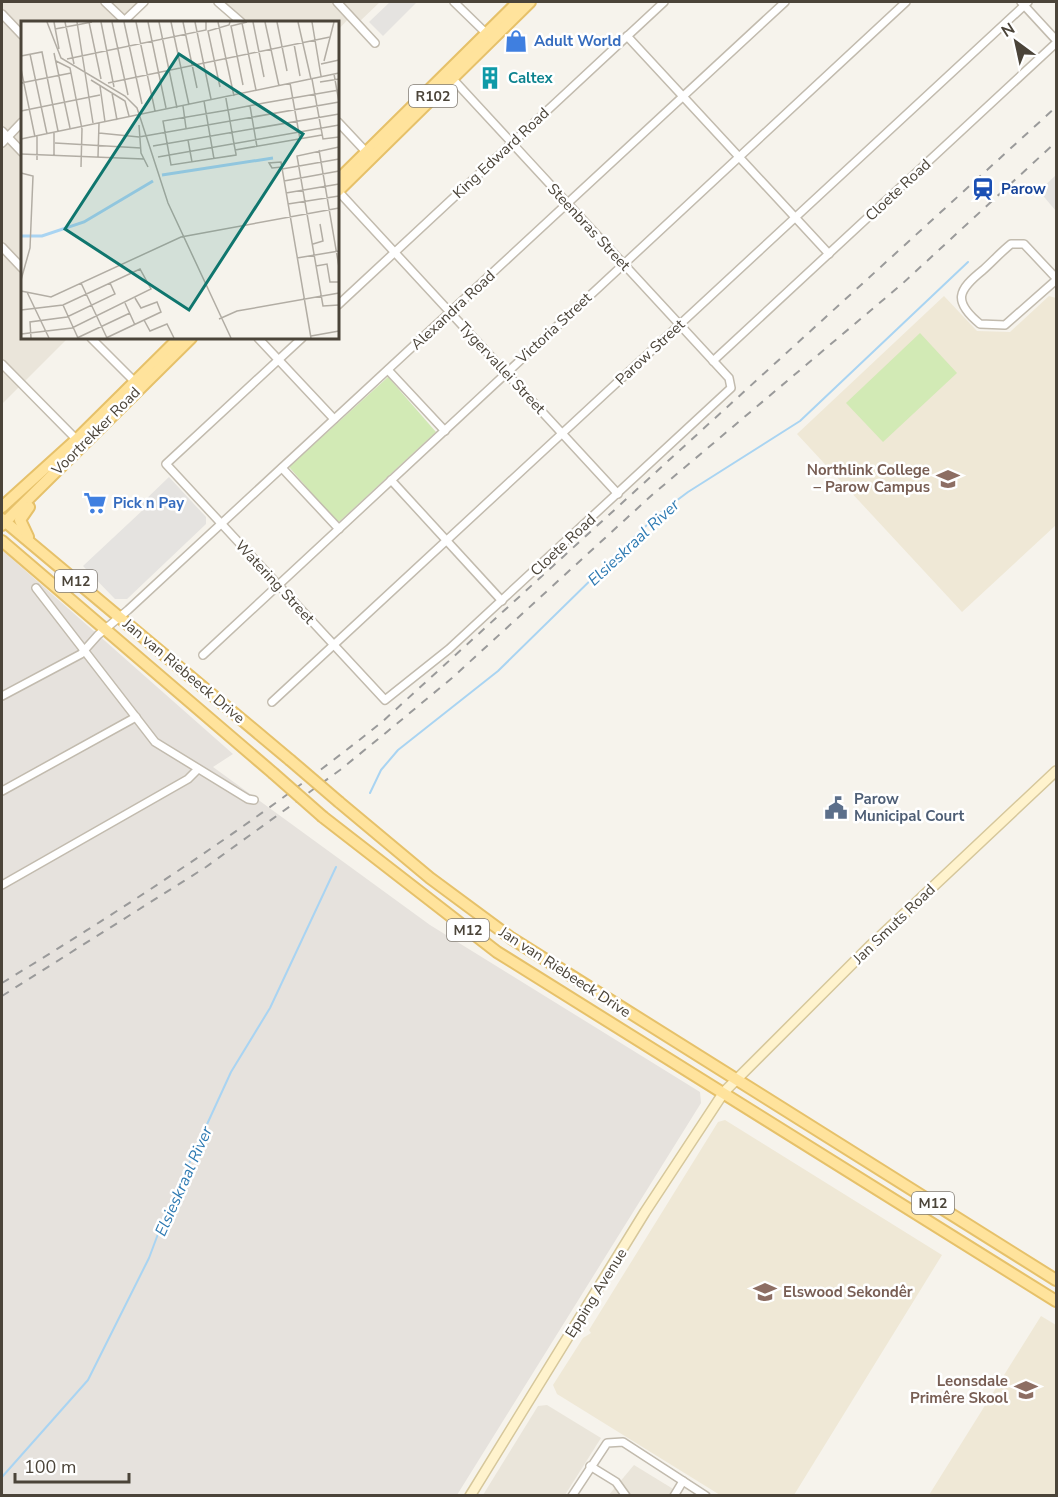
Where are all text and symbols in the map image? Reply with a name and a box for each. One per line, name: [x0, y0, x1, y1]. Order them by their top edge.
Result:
north arrow: [986, 12, 1046, 72]
text: N: [997, 18, 1019, 43]
inset map: [21, 21, 339, 339]
shop icon: Adult World: [503, 28, 529, 54]
place label: Adult World: [534, 31, 621, 51]
building icon: Caltex: [477, 65, 503, 91]
place label: Caltex: [508, 68, 553, 88]
road number: R102: [409, 85, 457, 107]
street label: King Edward Road: [449, 103, 553, 203]
street label: Cloete Road: [861, 154, 935, 226]
station icon: Parow: [970, 176, 996, 202]
street label: Steenbras Street: [543, 179, 635, 276]
place label: Parow: [1001, 179, 1046, 199]
street label: Alexandra Road: [407, 266, 499, 354]
street label: Victoria Street: [511, 287, 596, 369]
street label: Parow Street: [611, 314, 690, 389]
street label: Tygervallei Street: [454, 318, 550, 419]
street label: Voortrekker Road: [47, 382, 145, 480]
place label: Northlink College – Parow Campus: [807, 460, 930, 497]
school or university icon: Northlink College – Parow Campus: [935, 466, 961, 492]
supermarket icon: Pick n Pay: [82, 490, 108, 516]
place label: Pick n Pay: [113, 493, 184, 513]
water label: Elsieskraal River: [583, 494, 685, 591]
street label: Cloete Road: [526, 509, 600, 581]
street label: Watering Street: [231, 536, 320, 629]
road number: M12: [55, 570, 97, 592]
street label: Jan van Riebeeck Drive: [118, 613, 249, 728]
place label: Parow Municipal Court: [854, 789, 965, 826]
public building icon: Parow Municipal Court: [823, 795, 849, 821]
street label: Jan Smuts Road: [848, 880, 939, 969]
road number: M12: [447, 919, 489, 941]
street label: Jan van Riebeeck Drive: [494, 921, 635, 1022]
water label: Elsieskraal River: [150, 1122, 218, 1240]
road number: M12: [912, 1192, 954, 1214]
street label: Epping Avenue: [561, 1244, 631, 1342]
school or university icon: Elswood Sekondêr: [752, 1279, 778, 1305]
place label: Elswood Sekondêr: [783, 1282, 913, 1302]
place label: Leonsdale Primêre Skool: [910, 1371, 1008, 1408]
school or university icon: Leonsdale Primêre Skool: [1013, 1377, 1039, 1403]
scale bar: [15, 1446, 129, 1484]
text: 100 m: [24, 1455, 76, 1479]

